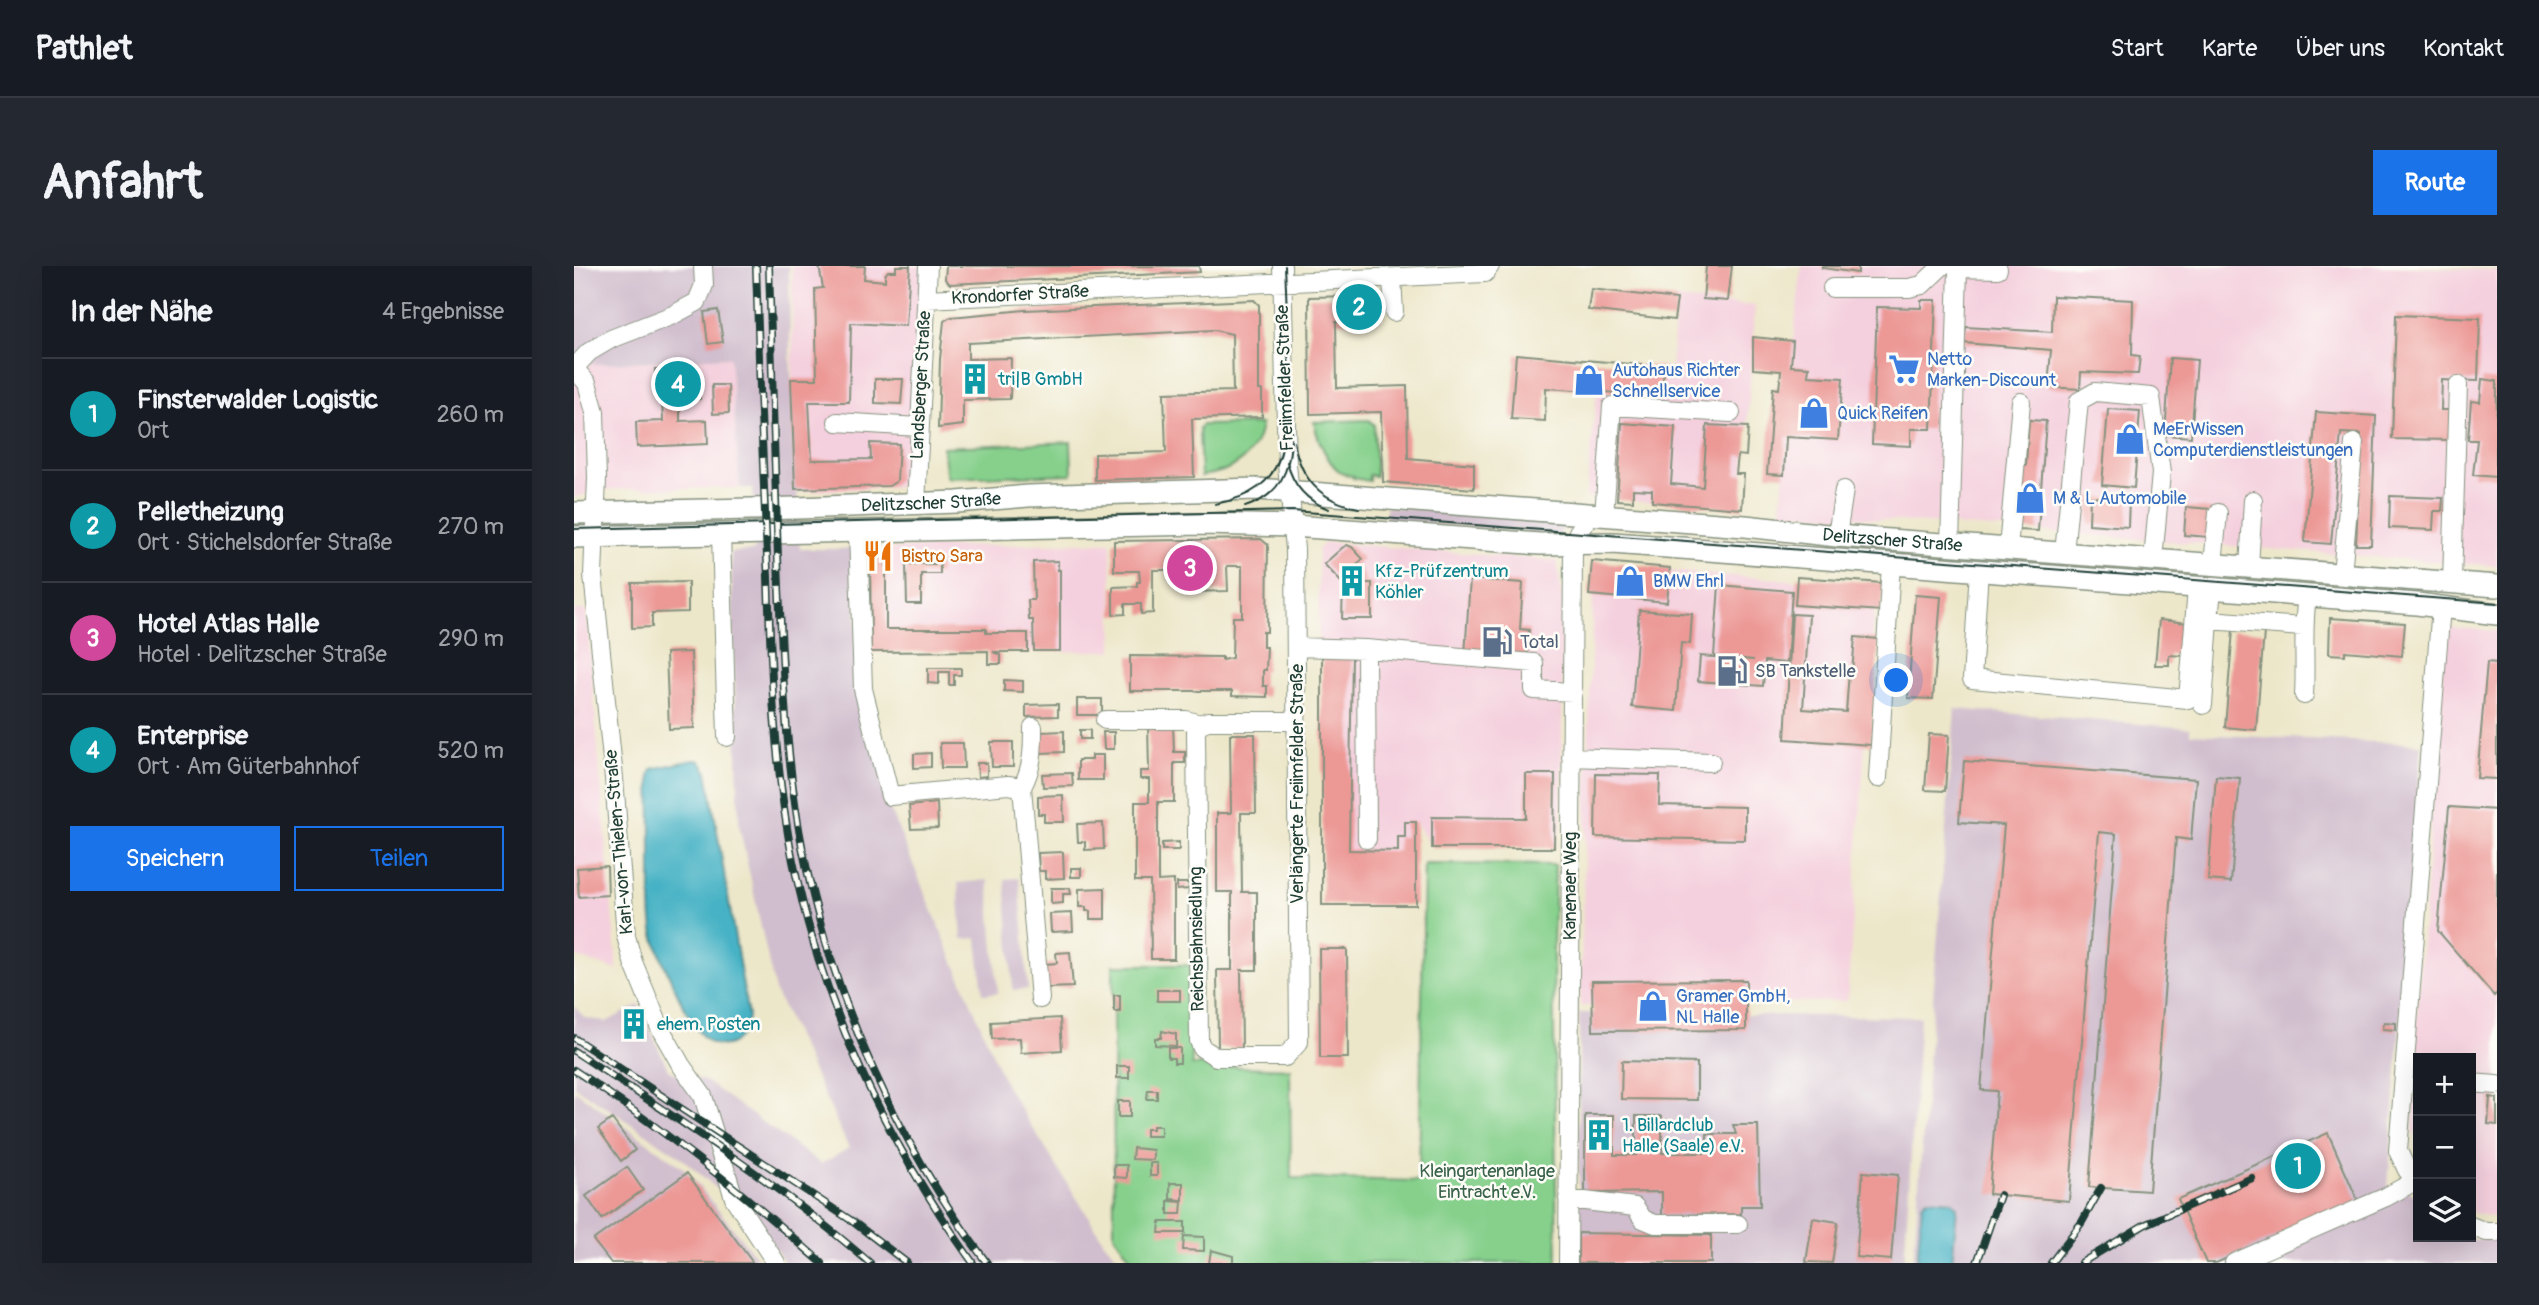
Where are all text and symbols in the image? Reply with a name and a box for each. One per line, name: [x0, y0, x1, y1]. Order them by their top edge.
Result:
text: Pathlet: [35, 28, 132, 69]
text: Start: [2111, 34, 2164, 63]
text: Karte: [2202, 34, 2257, 63]
text: Über uns: [2295, 34, 2385, 63]
text: Kontakt: [2423, 34, 2504, 63]
button: Route: [2373, 150, 2497, 215]
text: Anfahrt: [42, 152, 202, 213]
street label: Krondorfer Straße: [951, 280, 1090, 310]
pin: 2: [1336, 281, 1382, 333]
text: In der Nähe: [70, 293, 212, 330]
text: 4 Ergebnisse: [382, 297, 504, 326]
street label: Freiimfelder Straße: [1271, 304, 1299, 452]
street label: Landsberger Straße: [906, 310, 936, 460]
place label: Netto Marken-Discount: [1927, 348, 2057, 392]
supermarket icon: Netto Marken-Discount: [1887, 352, 1921, 386]
pin: 4: [655, 358, 701, 410]
place label: Autohaus Richter Schnellservice: [1612, 359, 1741, 403]
building icon: tri|B GmbH: [958, 362, 992, 396]
shop icon: Autohaus Richter Schnellservice: [1572, 363, 1606, 397]
place label: tri|B GmbH: [997, 368, 1083, 391]
text: Finsterwalder Logistic: [137, 384, 378, 416]
shop icon: Quick Reifen: [1797, 396, 1831, 430]
text: 1: [89, 400, 98, 429]
text: 260 m: [437, 400, 504, 429]
place label: Quick Reifen: [1837, 402, 1928, 425]
text: Ort: [137, 416, 169, 445]
place label: MeErWissen Computerdienstleistungen: [2153, 418, 2353, 462]
shop icon: MeErWissen Computerdienstleistungen: [2113, 422, 2147, 456]
shop icon: M & L Automobile: [2013, 481, 2047, 515]
street label: Delitzscher Straße: [860, 487, 1002, 517]
place label: M & L Automobile: [2053, 487, 2186, 510]
text: Pelletheizung: [137, 496, 284, 528]
text: 2: [87, 512, 99, 541]
text: 270 m: [438, 512, 504, 541]
street label: Delitzscher Straße: [1821, 523, 1963, 557]
text: Ort · Stichelsdorfer Straße: [137, 528, 392, 557]
restaurant icon: Bistro Sara: [861, 539, 895, 573]
pin: 3: [1167, 542, 1213, 594]
place label: Bistro Sara: [901, 545, 983, 568]
place label: Kfz-Prüfzentrum Köhler: [1375, 560, 1509, 604]
building icon: Kfz-Prüfzentrum Köhler: [1335, 564, 1369, 598]
shop icon: BMW Ehrl: [1613, 564, 1647, 598]
place label: BMW Ehrl: [1653, 570, 1724, 593]
text: Hotel Atlas Halle: [137, 608, 319, 640]
text: 3: [87, 624, 99, 653]
text: 290 m: [438, 624, 504, 653]
fuel station icon: Total: [1480, 625, 1514, 659]
place label: Total: [1520, 631, 1559, 654]
text: Hotel · Delitzscher Straße: [137, 640, 387, 669]
fuel station icon: SB Tankstelle: [1715, 654, 1749, 688]
place label: SB Tankstelle: [1755, 660, 1856, 683]
your location: [1879, 663, 1913, 697]
street label: Verlängerte Freiimfelder Straße: [1286, 664, 1309, 904]
text: Enterprise: [137, 720, 248, 752]
text: 4: [86, 736, 100, 765]
text: 520 m: [438, 736, 504, 765]
street label: Karl-von-Thielen-Straße: [599, 748, 639, 935]
text: Ort · Am Güterbahnhof: [137, 752, 361, 781]
button: Speichern: [70, 826, 280, 891]
button: Teilen: [294, 826, 504, 891]
street label: Kanenaer Weg: [1559, 832, 1582, 940]
street label: Reichsbahnsiedlung: [1184, 866, 1210, 1012]
place label: Gramer GmbH, NL Halle: [1676, 985, 1791, 1029]
shop icon: Gramer GmbH, NL Halle: [1636, 989, 1670, 1023]
building icon: ehem. Posten: [617, 1007, 651, 1041]
place label: ehem. Posten: [657, 1013, 760, 1036]
map controls: [2413, 1053, 2476, 1242]
button: +: [2413, 1053, 2476, 1116]
place label: 1. Billardclub Halle (Saale) e.V.: [1622, 1114, 1745, 1158]
button: −: [2413, 1116, 2476, 1179]
building icon: 1. Billardclub Halle (Saale) e.V.: [1582, 1118, 1616, 1152]
pin: 1: [2275, 1140, 2321, 1192]
park label: Kleingartenanlage Eintracht e.V.: [1419, 1160, 1555, 1204]
button: layers: [2413, 1179, 2476, 1242]

